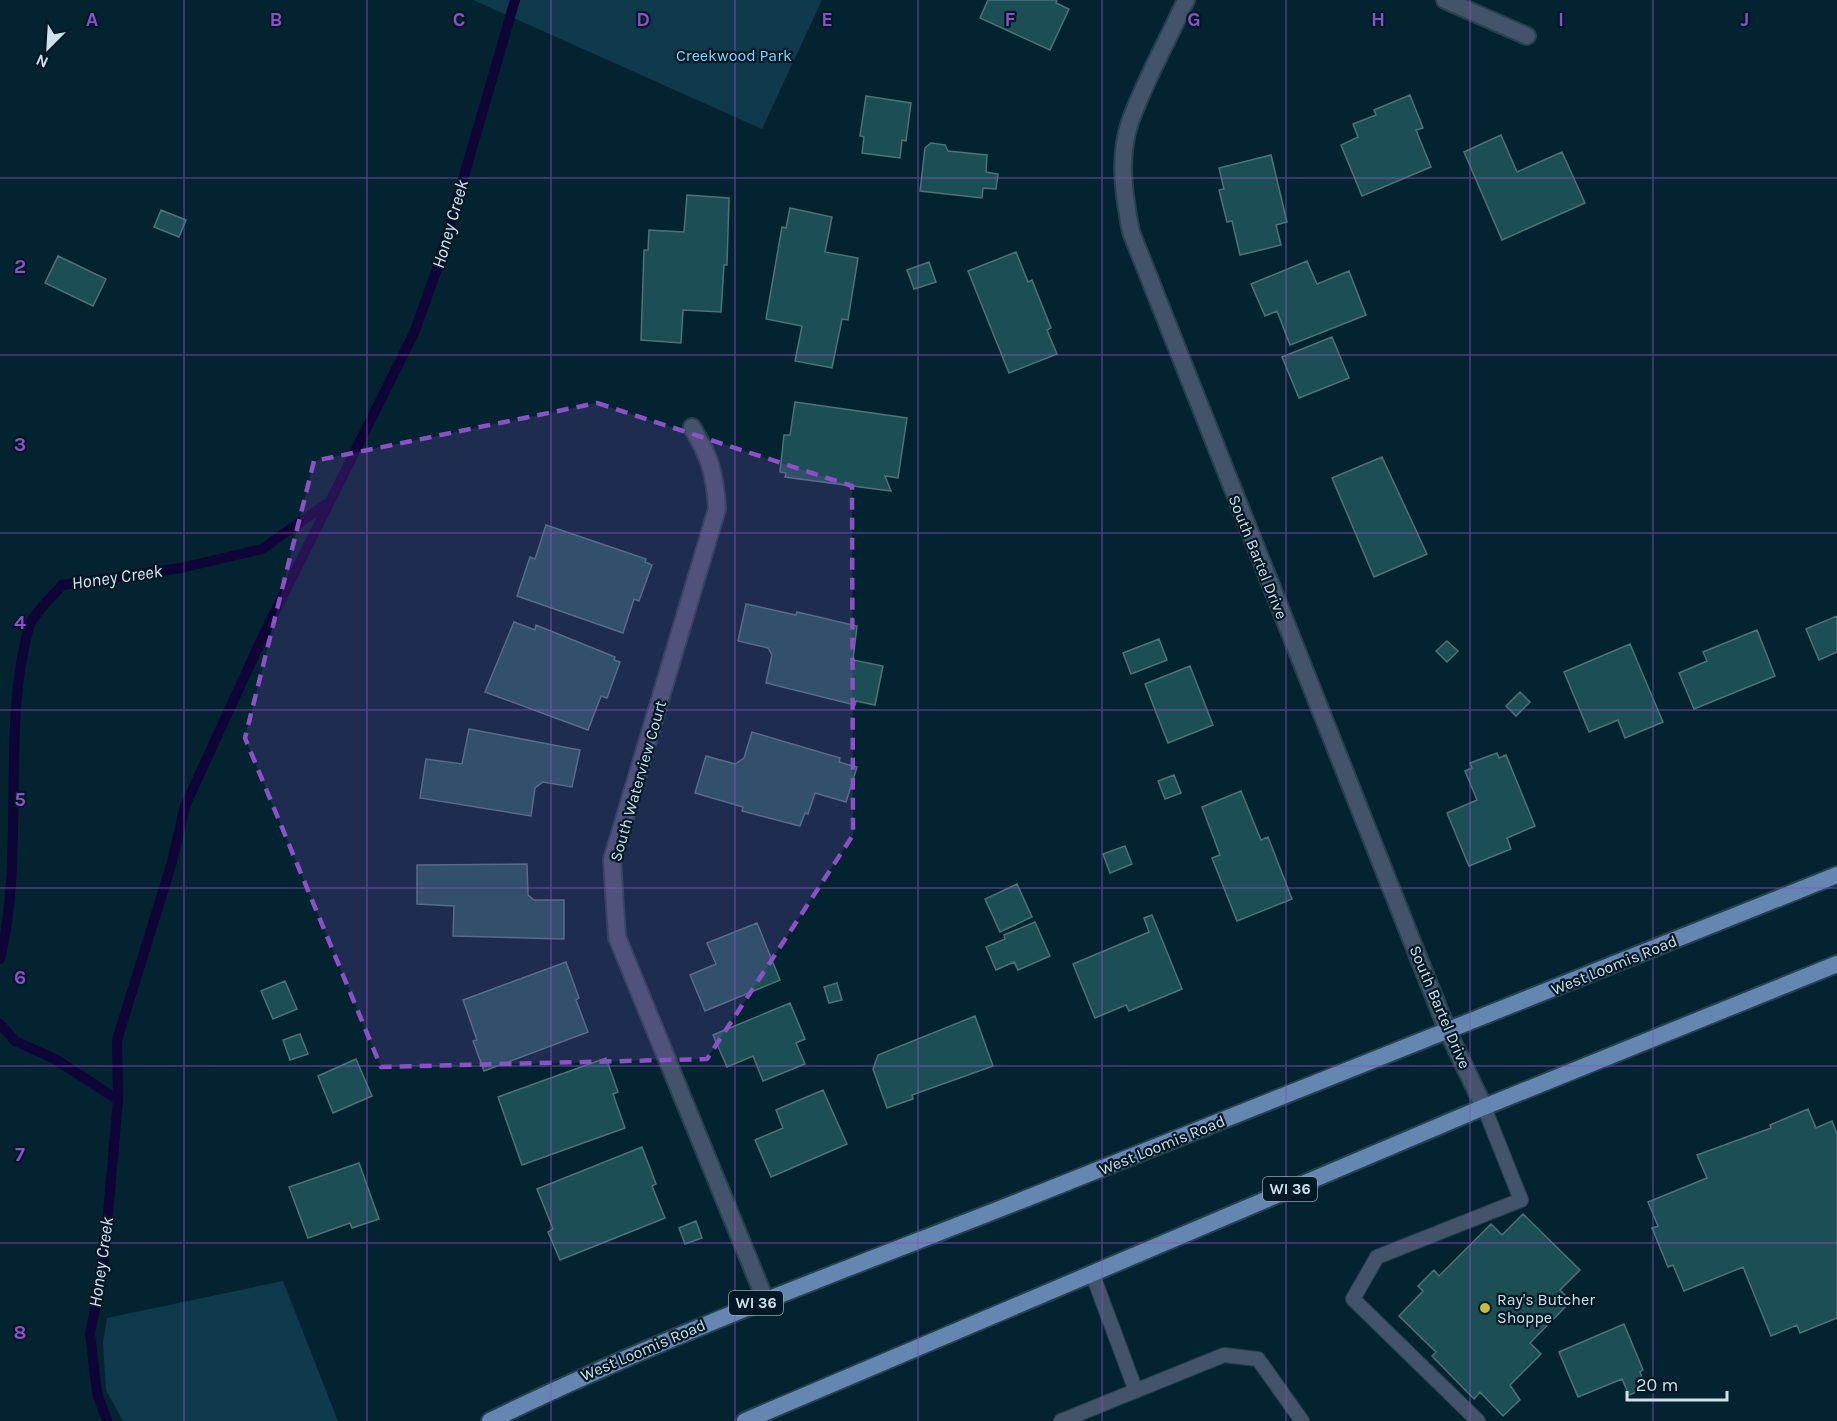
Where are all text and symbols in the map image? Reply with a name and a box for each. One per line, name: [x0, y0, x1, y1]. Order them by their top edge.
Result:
text: A: [86, 8, 99, 31]
text: B: [270, 8, 282, 31]
text: C: [453, 8, 465, 31]
text: D: [636, 8, 650, 31]
text: E: [821, 8, 833, 31]
text: F: [1005, 8, 1016, 31]
text: G: [1187, 8, 1201, 31]
text: H: [1371, 8, 1385, 31]
text: I: [1558, 8, 1564, 31]
text: J: [1741, 8, 1749, 31]
north arrow: [18, 18, 78, 78]
park label: Creekwood Park: [676, 46, 792, 65]
text: N: [33, 50, 51, 72]
water label: Honey Creek: [427, 176, 473, 271]
text: 2: [14, 255, 26, 278]
text: 3: [14, 433, 26, 456]
street label: South Bartel Drive: [1224, 492, 1292, 622]
water label: Honey Creek: [70, 560, 165, 594]
text: 4: [14, 611, 26, 634]
street label: South Waterview Court: [606, 698, 670, 864]
text: 5: [14, 788, 26, 811]
street label: West Loomis Road: [1548, 931, 1680, 999]
street label: South Bartel Drive: [1405, 943, 1475, 1071]
text: 6: [14, 966, 26, 989]
street label: West Loomis Road: [1096, 1111, 1228, 1179]
text: 7: [15, 1143, 25, 1166]
road number: WI 36: [1263, 1177, 1317, 1201]
water label: Honey Creek: [84, 1214, 118, 1309]
place label: Ray's Butcher Shoppe: [1497, 1290, 1595, 1327]
road number: WI 36: [729, 1291, 783, 1315]
marker: Ray's Butcher Shoppe: [1478, 1301, 1492, 1315]
street label: West Loomis Road: [578, 1315, 708, 1385]
text: 8: [14, 1321, 26, 1344]
scale bar: [1627, 1364, 1728, 1402]
text: 20 m: [1636, 1374, 1678, 1396]

